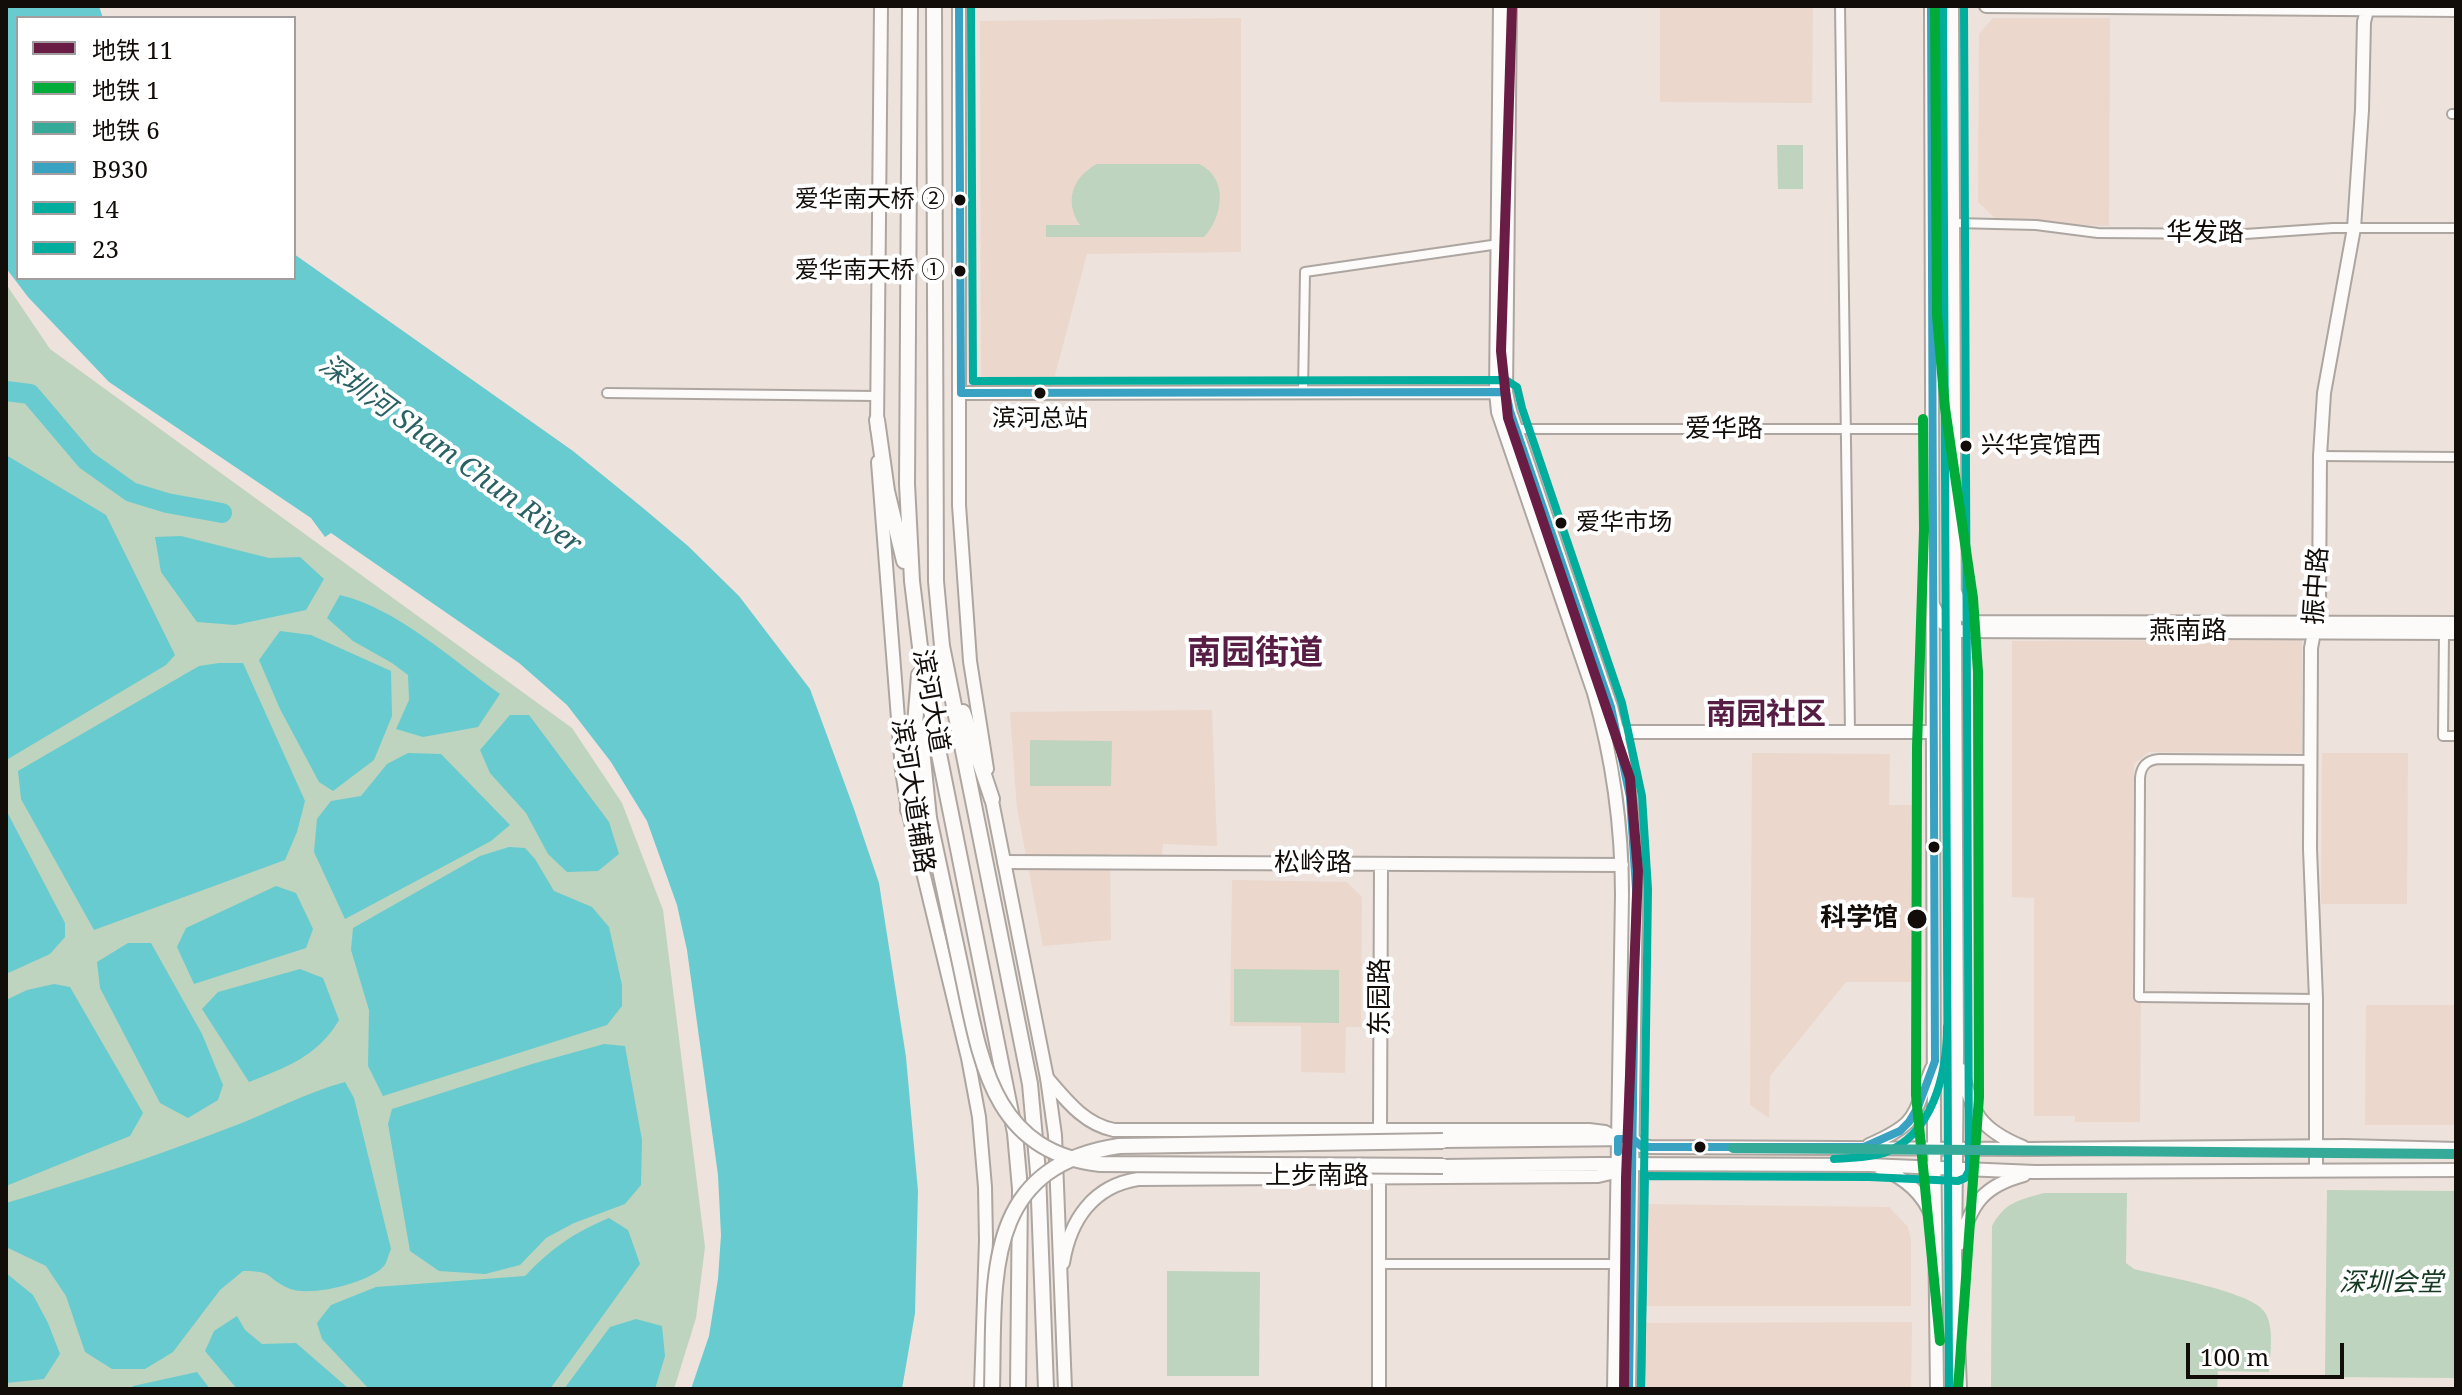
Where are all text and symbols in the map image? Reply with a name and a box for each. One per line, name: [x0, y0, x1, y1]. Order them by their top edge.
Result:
legend: [16, 16, 296, 280]
text: 地铁 11: [92, 33, 173, 66]
text: 地铁 1: [92, 73, 160, 106]
text: 地铁 6: [92, 113, 160, 146]
text: B930: [92, 152, 148, 185]
place label: 爱华南天桥 ②: [795, 186, 945, 214]
text: 14: [92, 192, 119, 225]
marker: 爱华南天桥 ②: [952, 192, 968, 208]
street label: 华发路: [2166, 218, 2244, 250]
text: 23: [92, 232, 119, 265]
place label: 爱华南天桥 ①: [795, 257, 945, 285]
marker: 爱华南天桥 ①: [952, 263, 968, 279]
water label: 深圳河 Sham Chun River: [312, 349, 588, 561]
marker: 滨河总站: [1032, 385, 1048, 401]
place label: 滨河总站: [992, 405, 1088, 433]
street label: 爱华路: [1685, 414, 1763, 446]
place label: 兴华宾馆西: [1981, 432, 2101, 460]
marker: 兴华宾馆西: [1958, 438, 1974, 454]
place label: 爱华市场: [1576, 509, 1672, 537]
marker: 爱华市场: [1553, 515, 1569, 531]
street label: 振中路: [2299, 546, 2335, 626]
street label: 燕南路: [2149, 616, 2227, 648]
district label: 南园街道: [1187, 634, 1323, 674]
street label: 滨河大道: [906, 647, 954, 755]
district label: 南园社区: [1706, 697, 1826, 733]
street label: 滨河大道辅路: [884, 717, 940, 875]
unlabelled marker: [1926, 839, 1942, 855]
street label: 松岭路: [1274, 848, 1352, 880]
place label: 科学馆: [1820, 903, 1898, 935]
marker: 科学馆: [1905, 907, 1929, 931]
street label: 东园路: [1365, 958, 1397, 1036]
unlabelled marker: [1692, 1139, 1708, 1155]
street label: 上步南路: [1265, 1161, 1369, 1193]
park label: 深圳会堂: [2339, 1268, 2443, 1300]
scale bar: [2190, 1327, 2348, 1377]
text: 100 m: [2200, 1340, 2269, 1373]

